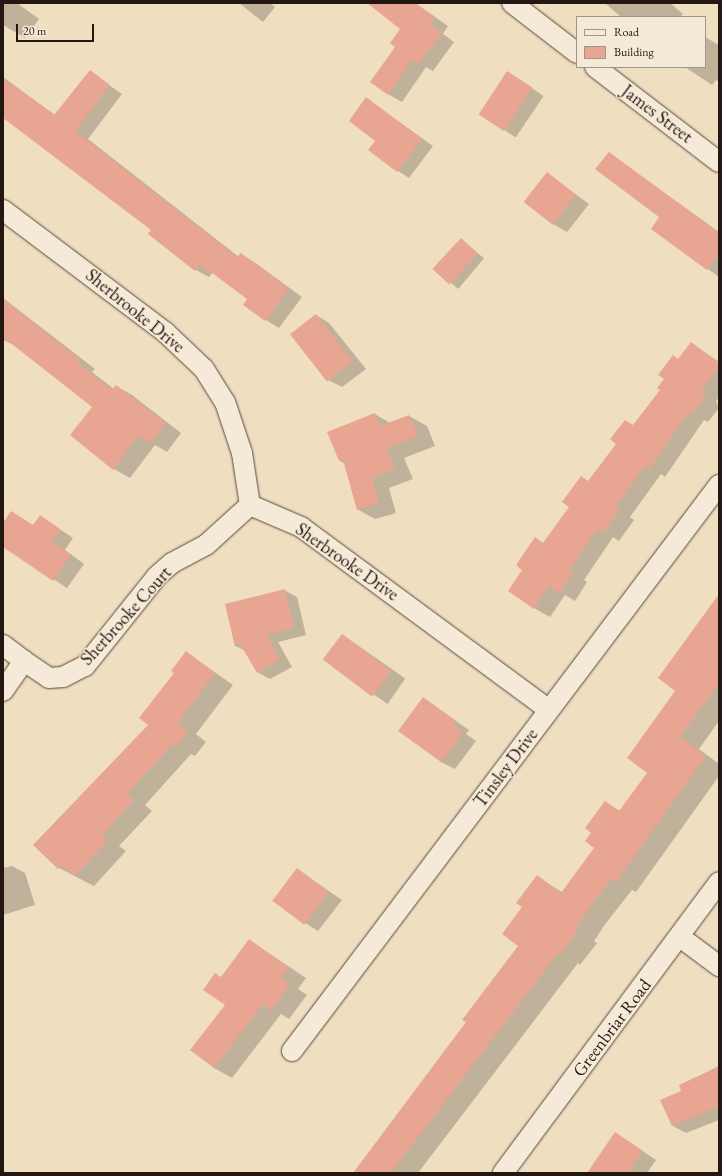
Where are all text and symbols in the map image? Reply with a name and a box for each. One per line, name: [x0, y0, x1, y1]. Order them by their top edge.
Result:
scale bar: [18, 16, 96, 42]
legend: [576, 16, 706, 68]
text: 20 m: [23, 23, 46, 39]
text: Road: [614, 24, 639, 40]
text: Building: [614, 44, 654, 60]
street label: James Street: [617, 80, 697, 148]
street label: Sherbrooke Drive: [81, 265, 189, 357]
street label: Sherbrooke Drive: [291, 518, 403, 606]
street label: Sherbrooke Court: [76, 562, 176, 670]
street label: Tinsley Drive: [469, 724, 543, 812]
street label: Greenbriar Road: [568, 975, 656, 1081]

